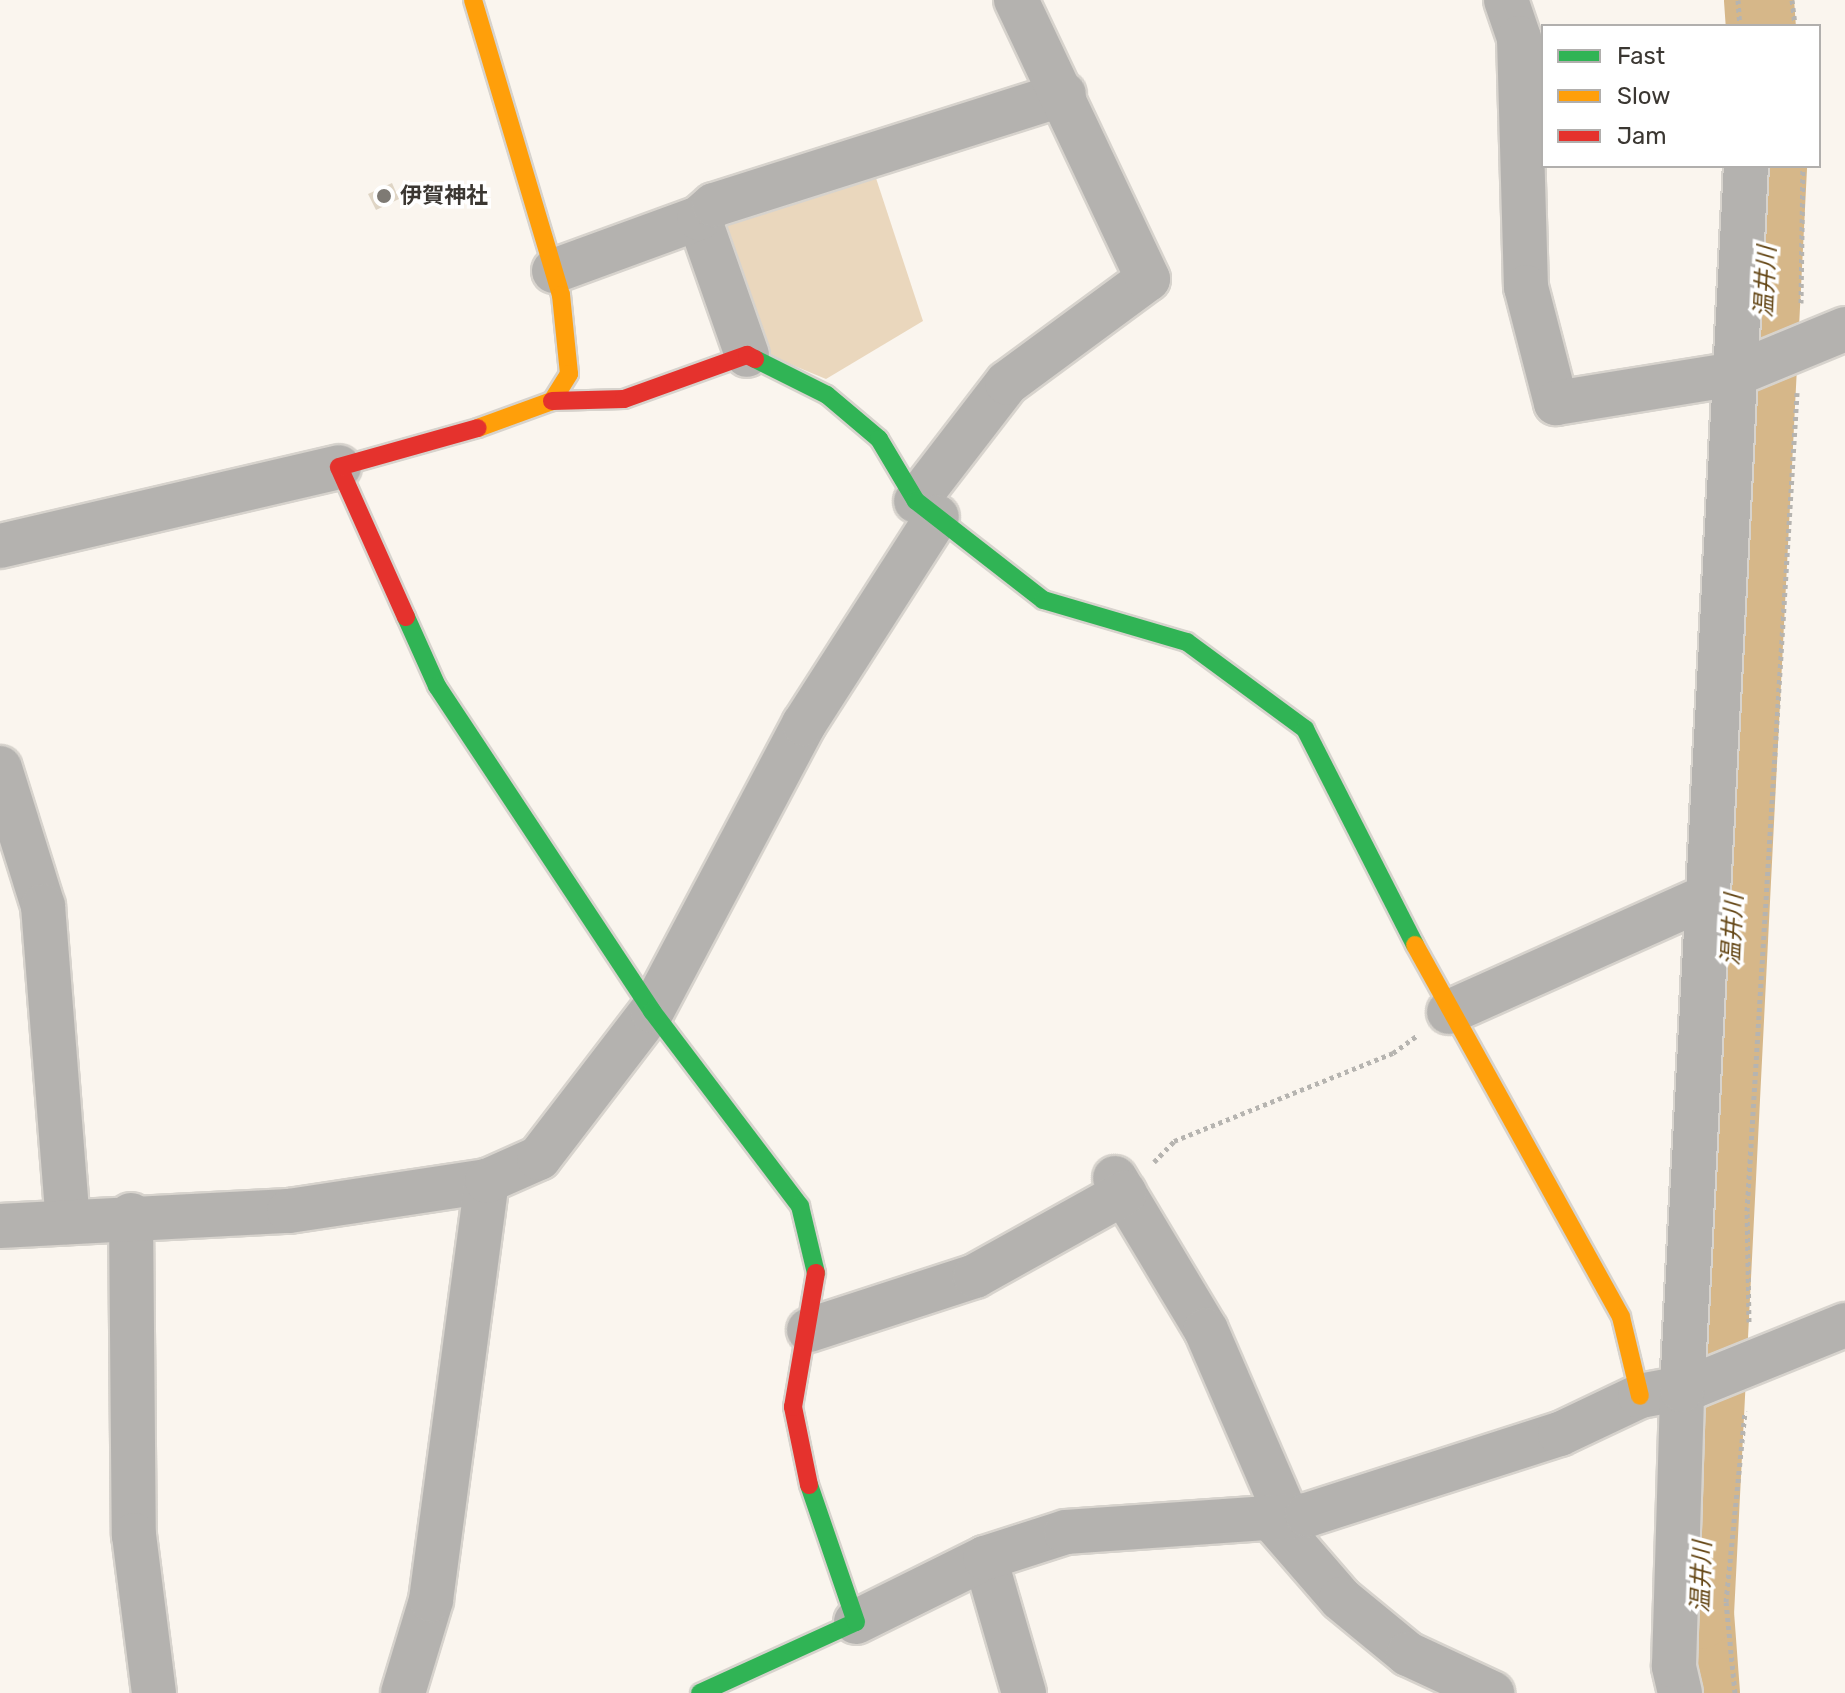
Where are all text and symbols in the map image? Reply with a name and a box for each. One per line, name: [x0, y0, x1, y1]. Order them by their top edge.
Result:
legend: [1541, 24, 1821, 168]
text: Fast: [1617, 42, 1665, 70]
text: Slow: [1617, 82, 1670, 110]
text: Jam: [1617, 122, 1667, 150]
place label: 伊賀神社: [400, 183, 488, 209]
marker: 伊賀神社: [375, 187, 393, 205]
water label: 温井川: [1750, 245, 1782, 319]
water label: 温井川: [1717, 893, 1749, 967]
water label: 温井川: [1686, 1541, 1718, 1613]

